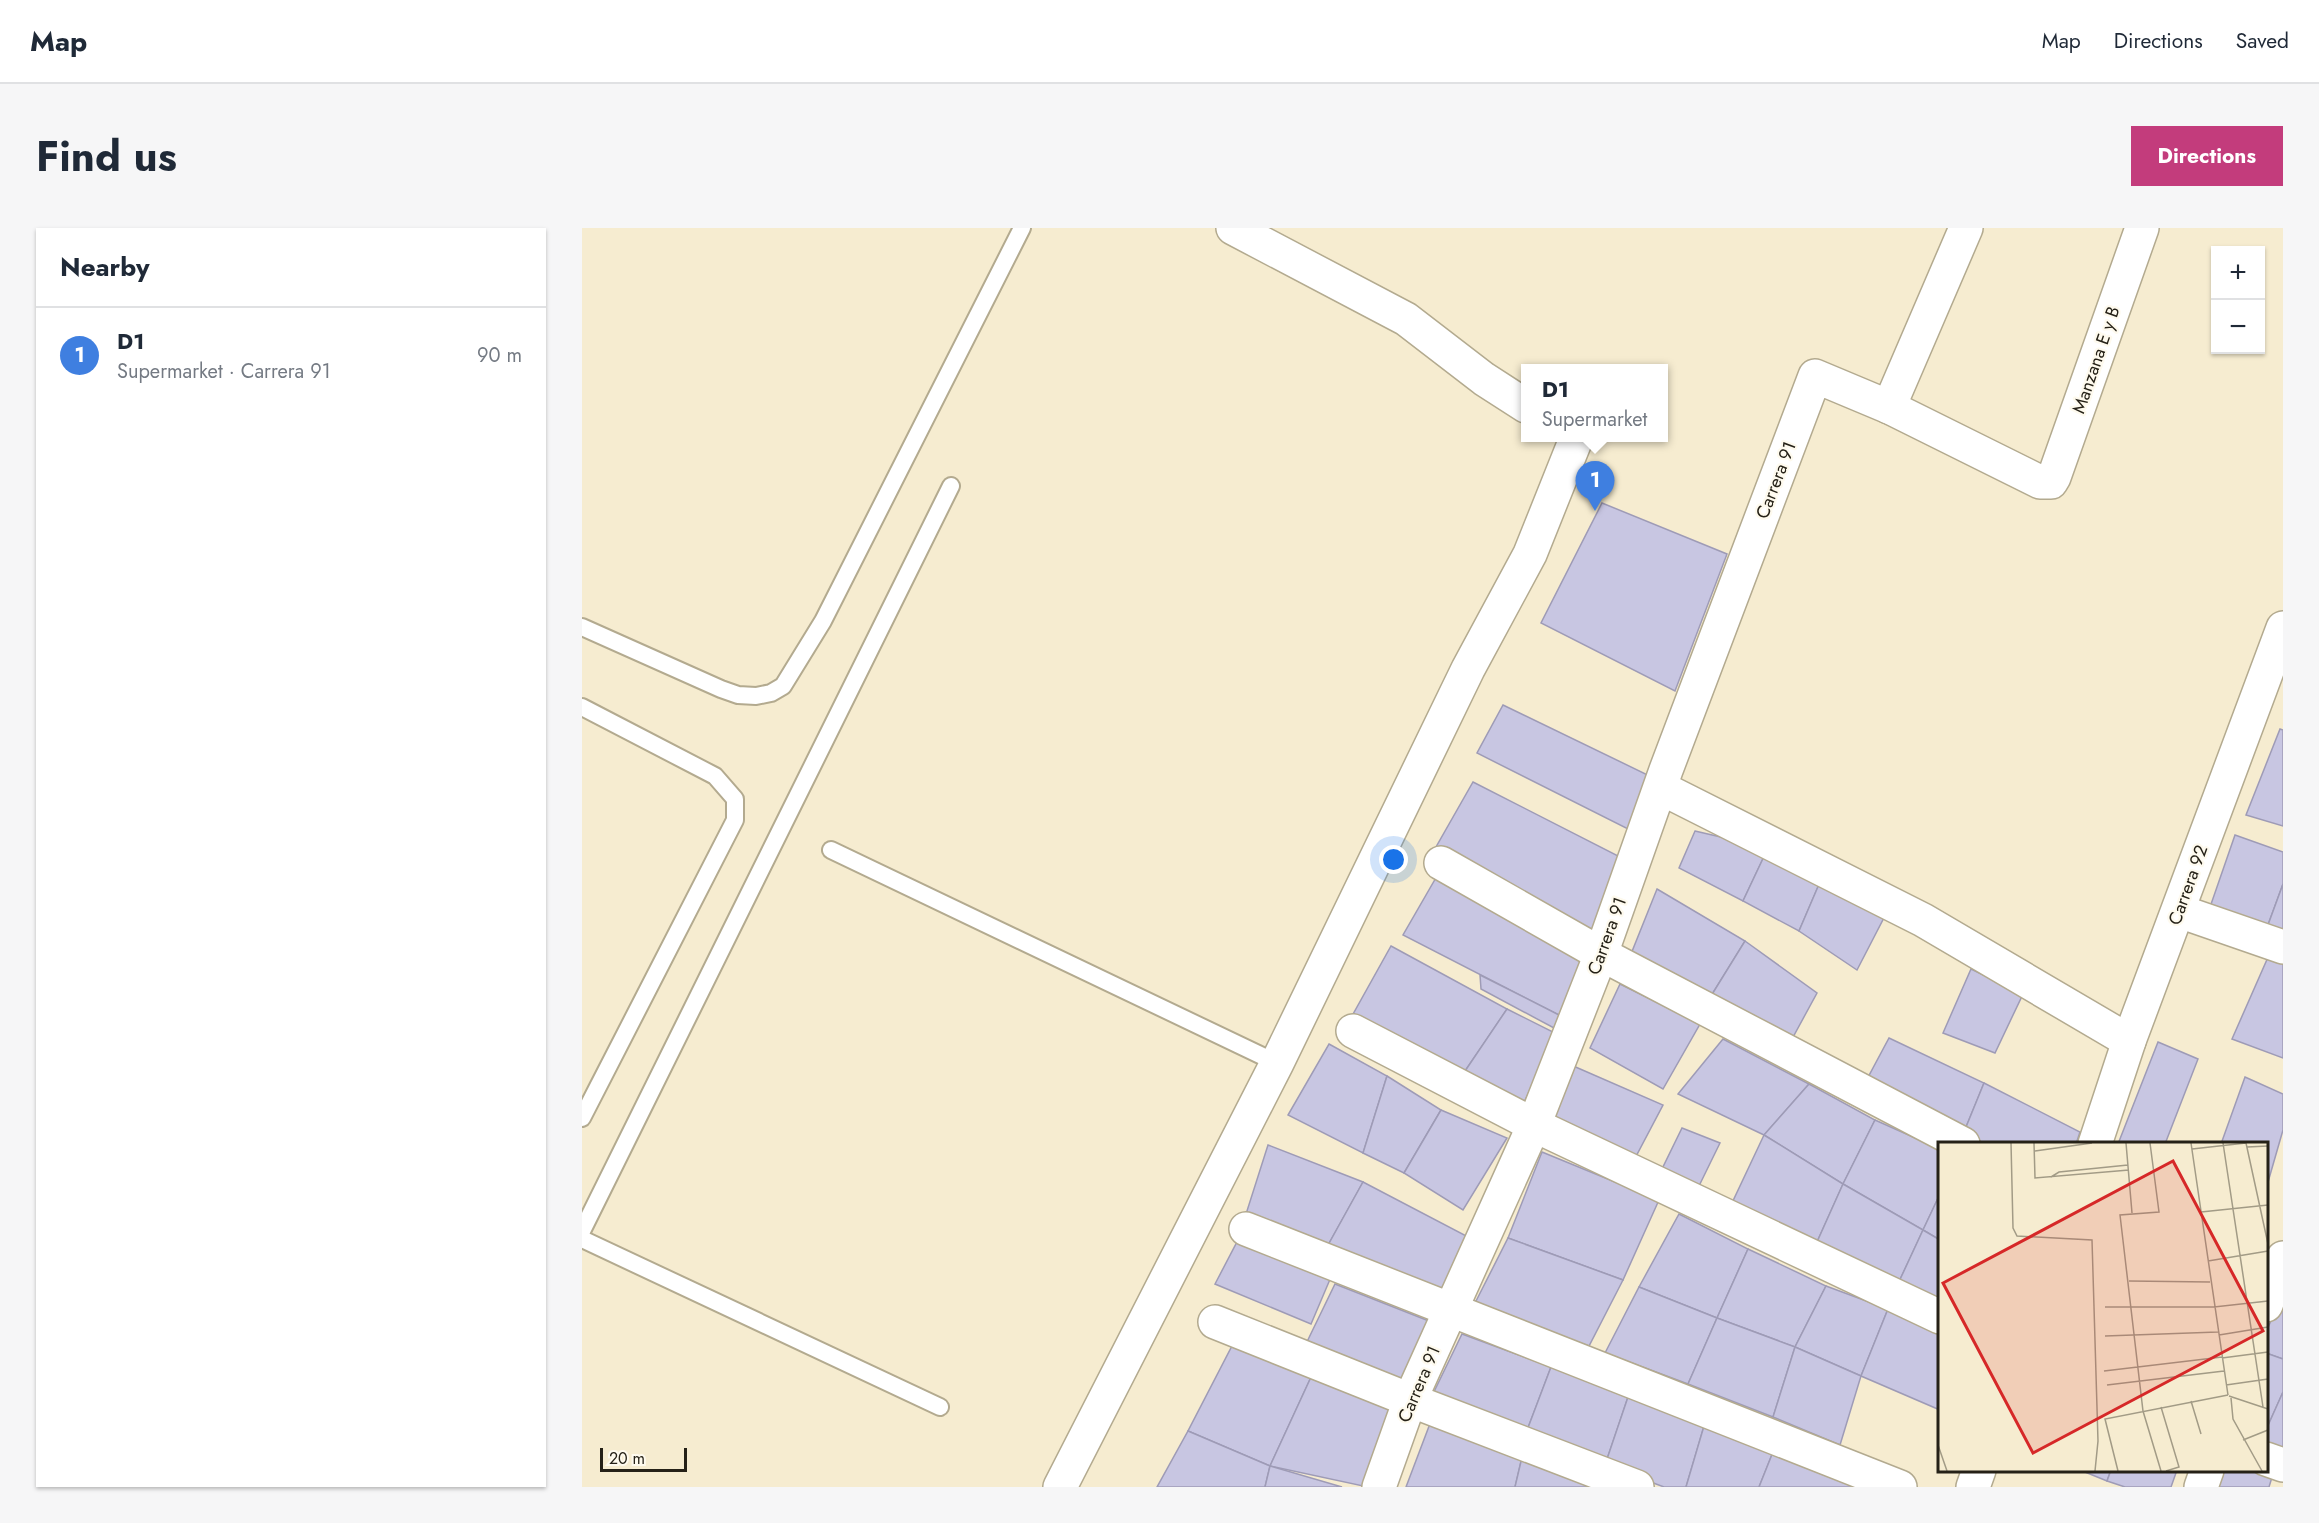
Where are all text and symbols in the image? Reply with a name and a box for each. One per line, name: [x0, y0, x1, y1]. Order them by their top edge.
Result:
text: Map: [30, 21, 87, 62]
text: Map: [2042, 26, 2081, 56]
text: Directions: [2114, 26, 2203, 56]
text: Saved: [2236, 26, 2289, 56]
text: Find us: [36, 126, 177, 187]
button: Directions: [2131, 126, 2283, 186]
map controls: [2211, 246, 2265, 354]
button: +: [2211, 246, 2265, 300]
text: Nearby: [60, 248, 149, 286]
button: −: [2211, 300, 2265, 354]
street label: Manzana E y B: [2066, 303, 2126, 417]
text: D1: [117, 325, 144, 357]
text: 1: [74, 341, 85, 370]
text: 90 m: [477, 341, 522, 370]
text: Supermarket · Carrera 91: [117, 357, 331, 386]
popup: [1521, 364, 1668, 442]
text: D1: [1542, 373, 1569, 405]
text: Supermarket: [1542, 405, 1647, 434]
street label: Carrera 91: [1749, 438, 1803, 522]
pin: 1: [1576, 462, 1614, 511]
street label: Carrera 92: [2162, 841, 2214, 929]
your location: [1379, 845, 1408, 874]
street label: Carrera 91: [1581, 893, 1633, 979]
inset map: [1938, 1142, 2268, 1472]
street label: Carrera 91: [1391, 1342, 1447, 1426]
scale bar: [600, 1445, 687, 1472]
text: 20 m: [609, 1447, 645, 1470]

